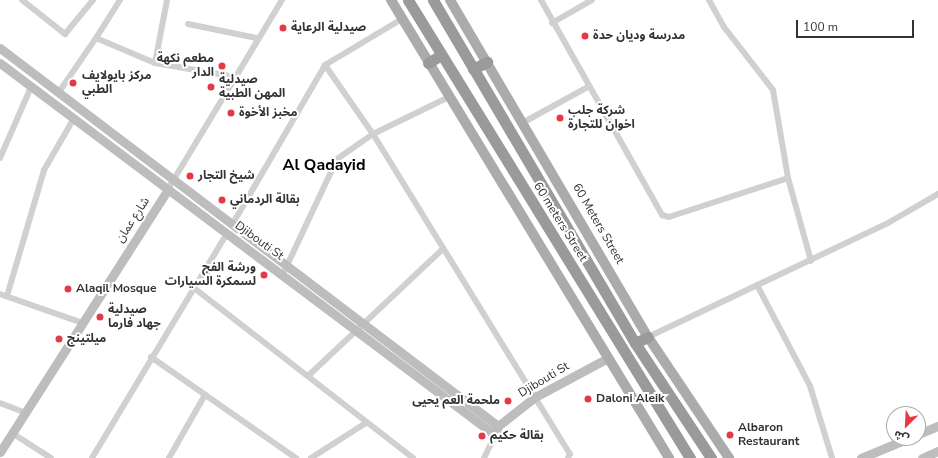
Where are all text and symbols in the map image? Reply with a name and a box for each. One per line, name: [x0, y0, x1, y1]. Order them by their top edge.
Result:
scale bar: [798, 12, 916, 38]
text: 100 m: [803, 19, 838, 35]
place label: صيدلية الرعاية: [291, 21, 366, 35]
marker: صيدلية الرعاية: [278, 23, 288, 33]
place label: مدرسة وديان حدة: [593, 29, 685, 43]
marker: مدرسة وديان حدة: [580, 31, 590, 41]
place label: مطعم نكهة الدار: [157, 52, 214, 80]
marker: مطعم نكهة الدار: [217, 61, 227, 71]
place label: مركز بايولايف الطبي: [82, 69, 151, 97]
place label: صيدلية المهن الطبية: [219, 73, 285, 101]
marker: مركز بايولايف الطبي: [67, 77, 79, 89]
marker: صيدلية المهن الطبية: [206, 82, 216, 92]
place label: شركة جلب اخوان للتجارة: [568, 104, 635, 132]
place label: مخبز الأخوة: [239, 106, 297, 120]
marker: مخبز الأخوة: [226, 108, 236, 118]
marker: شركة جلب اخوان للتجارة: [555, 113, 565, 123]
district label: Al Qadayid: [282, 155, 366, 175]
place label: شيخ التجار: [198, 169, 255, 183]
marker: شيخ التجار: [185, 171, 195, 181]
street label: 60 meters Street: [530, 180, 590, 264]
street label: 60 Meters Street: [569, 181, 627, 267]
place label: بقالة الردماني: [230, 193, 300, 207]
street label: شارع عمان: [113, 195, 153, 245]
marker: بقالة الردماني: [217, 195, 227, 205]
street label: Djibouti St: [232, 219, 286, 263]
place label: ورشة الفج لسمكرة السيارات: [165, 261, 256, 289]
marker: ورشة الفج لسمكرة السيارات: [259, 270, 269, 280]
place label: Alaqil Mosque: [76, 282, 156, 296]
marker: Alaqil Mosque: [63, 284, 73, 294]
place label: صيدلية جهاد فارما: [108, 303, 161, 331]
marker: صيدلية جهاد فارما: [95, 312, 105, 322]
place label: ميلتينج: [67, 332, 106, 346]
marker: ميلتينج: [54, 334, 64, 344]
street label: Djibouti St: [516, 359, 572, 401]
place label: Daloni Aleik: [596, 392, 664, 406]
place label: ملحمة العم يحيى: [412, 394, 500, 408]
marker: Daloni Aleik: [583, 394, 593, 404]
marker: ملحمة العم يحيى: [503, 396, 513, 406]
north arrow: [886, 406, 926, 446]
place label: Albaron Restaurant: [738, 421, 799, 449]
text: ش: [891, 427, 911, 446]
place label: بقالة حكيم: [490, 429, 544, 443]
marker: Albaron Restaurant: [725, 430, 735, 440]
marker: بقالة حكيم: [477, 431, 487, 441]

